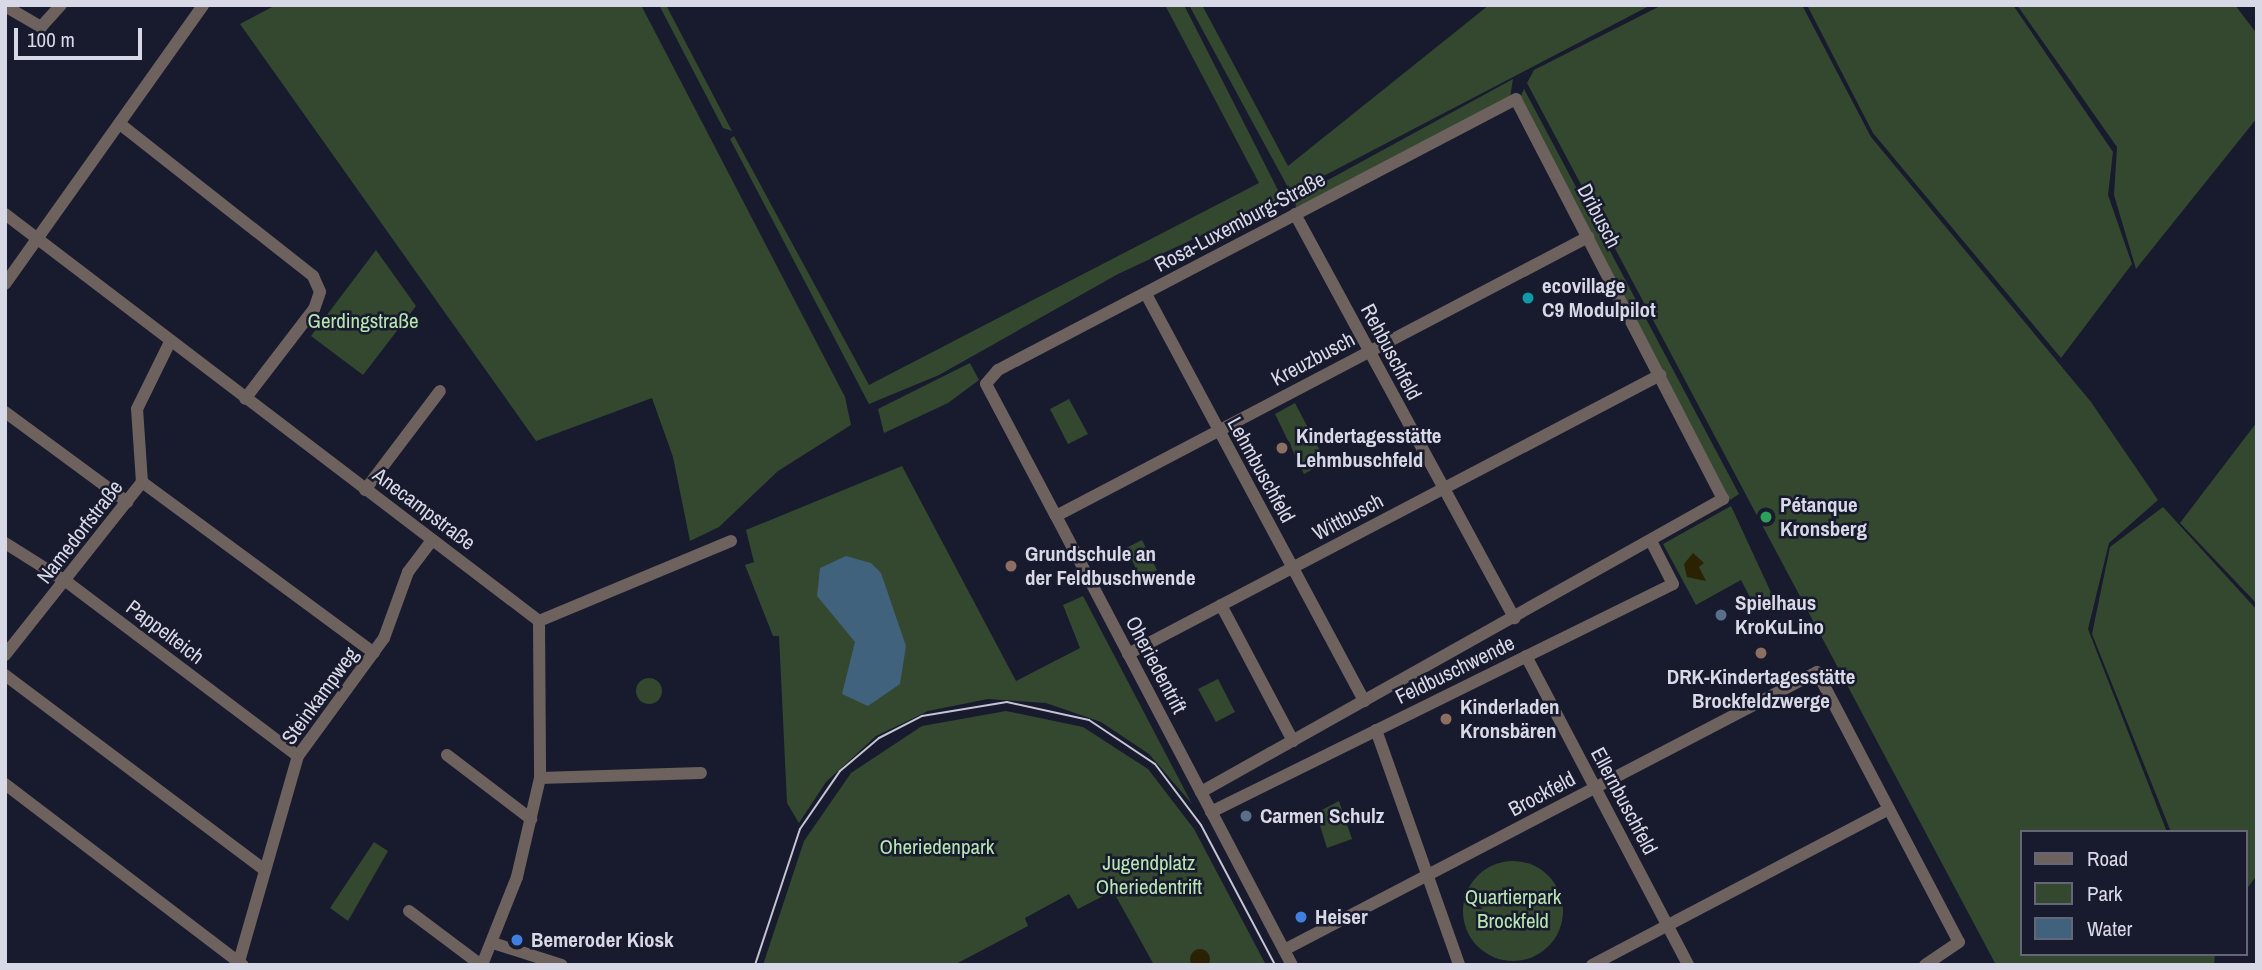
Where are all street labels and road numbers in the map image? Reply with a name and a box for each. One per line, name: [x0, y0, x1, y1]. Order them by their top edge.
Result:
street label: Rosa-Luxemburg-Straße: [1150, 166, 1330, 278]
street label: Dribusch: [1572, 180, 1626, 252]
street label: Rehbuschfeld: [1355, 300, 1427, 404]
street label: Kreuzbusch: [1267, 327, 1359, 391]
street label: Lehmbuschfeld: [1222, 413, 1300, 527]
street label: Anecampstraße: [368, 462, 480, 556]
street label: Namedorfstraße: [32, 475, 128, 589]
street label: Wittbusch: [1308, 488, 1388, 546]
street label: Pappelteich: [121, 595, 209, 669]
street label: Oheriedentrift: [1120, 612, 1192, 718]
street label: Feldbuschwende: [1391, 630, 1519, 710]
street label: Steinkampweg: [276, 643, 364, 749]
street label: Ellernbuschfeld: [1585, 743, 1663, 859]
street label: Brockfeld: [1504, 766, 1580, 822]

